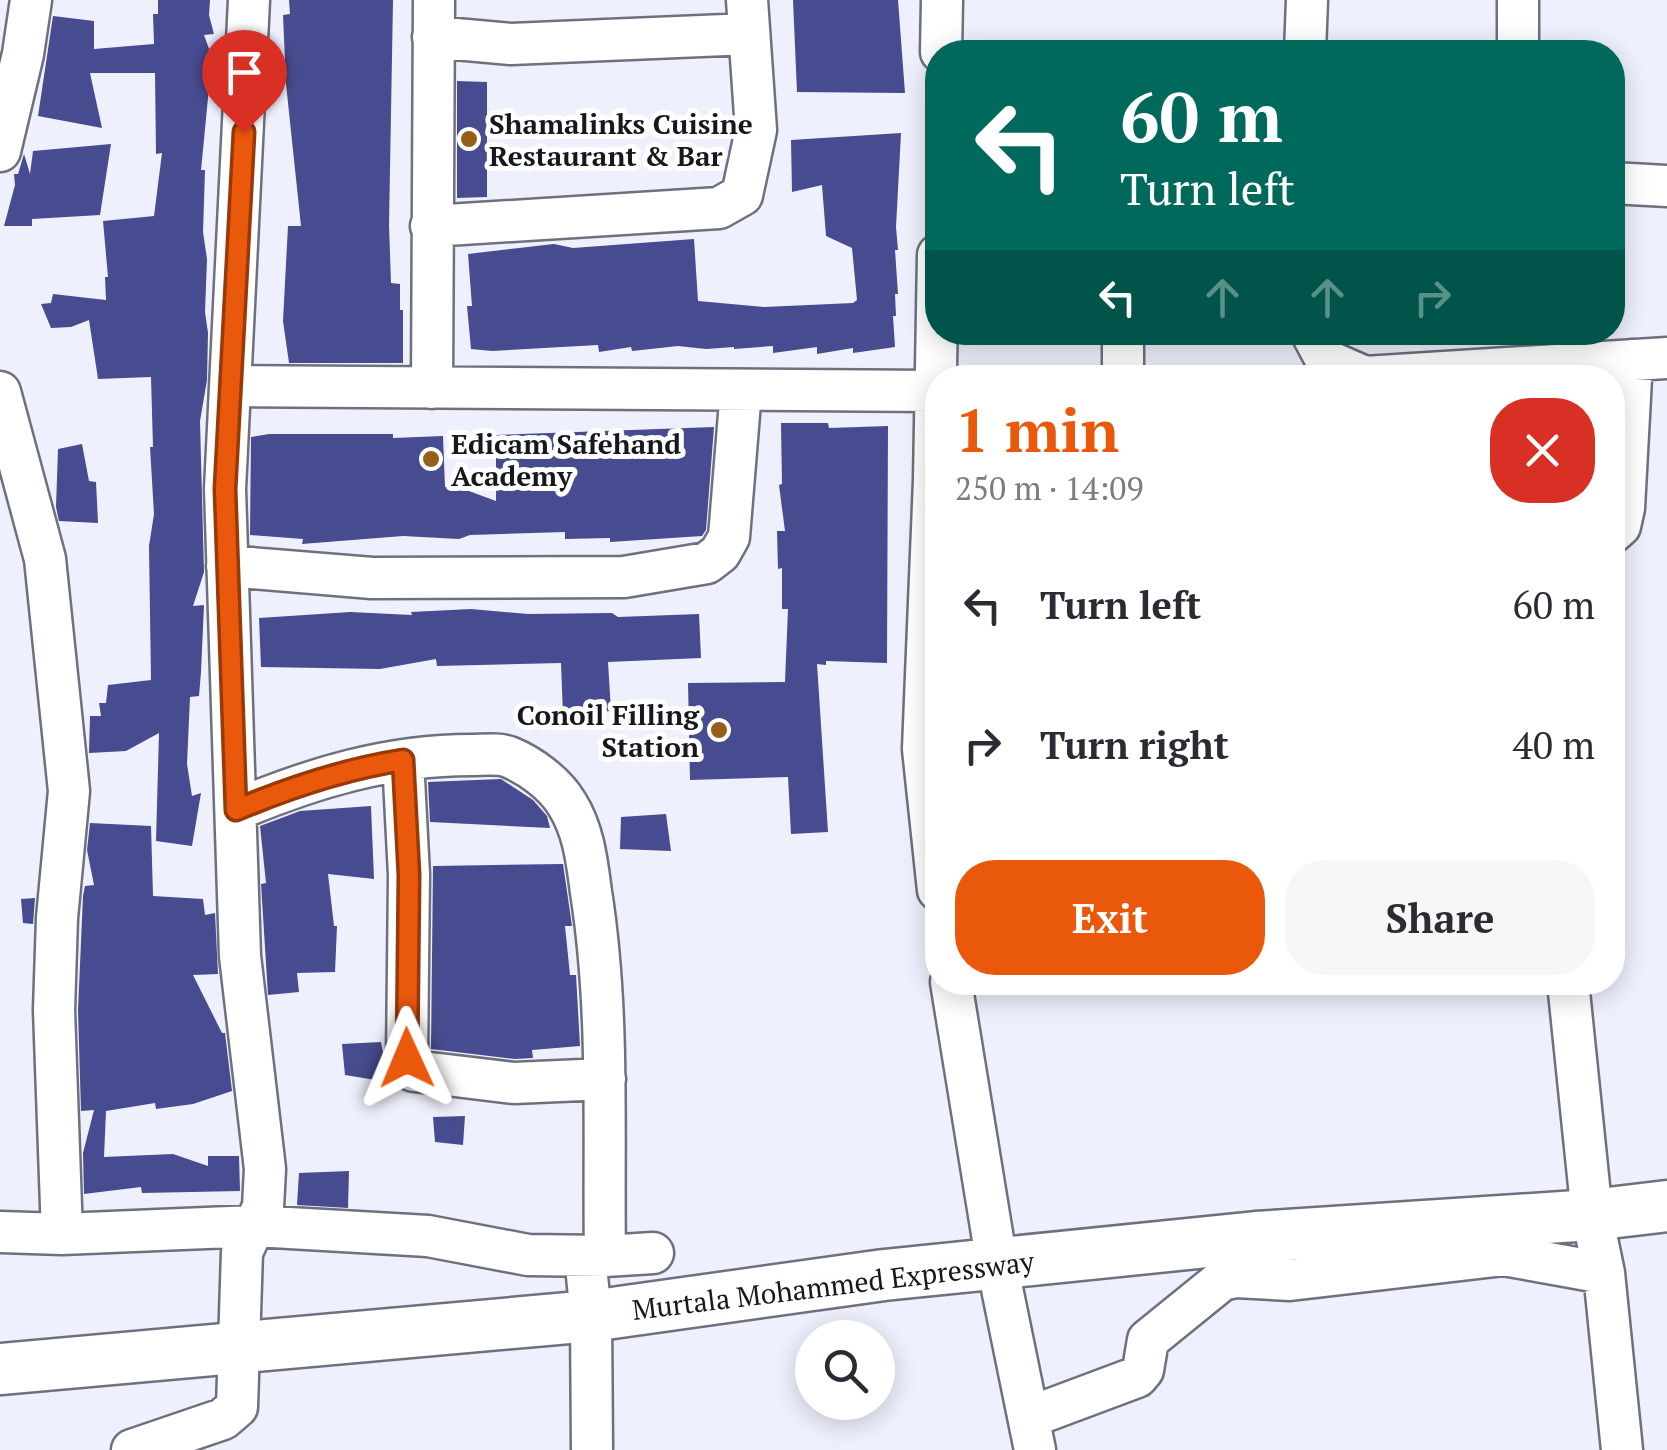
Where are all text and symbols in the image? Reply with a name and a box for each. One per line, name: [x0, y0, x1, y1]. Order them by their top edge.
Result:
pin: [202, 30, 287, 133]
icon: arrive: [217, 45, 272, 100]
text: 60 m: [1120, 69, 1283, 162]
icon: left: [955, 80, 1085, 210]
place label: Shamalinks Cuisine Restaurant & Bar: [489, 105, 753, 174]
marker: Shamalinks Cuisine Restaurant & Bar: [458, 128, 480, 150]
text: Turn left: [1120, 158, 1295, 218]
icon: left: [1090, 270, 1145, 325]
icon: ahead: [1195, 270, 1250, 325]
icon: ahead: [1300, 270, 1355, 325]
icon: right: [1405, 270, 1460, 325]
text: 1 min: [955, 390, 1119, 469]
button: close: [1490, 398, 1595, 503]
place label: Edicam Safehand Academy: [451, 425, 681, 494]
marker: Edicam Safehand Academy: [420, 448, 442, 470]
text: 250 m · 14:09: [955, 467, 1143, 509]
icon: left: [955, 578, 1010, 633]
text: Turn left: [1040, 580, 1201, 630]
text: 60 m: [1512, 580, 1595, 630]
place label: Conoil Filling Station: [517, 696, 700, 765]
icon: right: [955, 718, 1010, 773]
marker: Conoil Filling Station: [708, 719, 730, 741]
text: Turn right: [1040, 720, 1229, 770]
text: 40 m: [1512, 720, 1595, 770]
button: Exit: [955, 860, 1265, 975]
button: Share: [1285, 860, 1595, 975]
position arrow: [355, 1006, 459, 1110]
street label: Murtala Mohammed Expressway: [630, 1242, 1037, 1328]
map controls: [795, 1320, 895, 1420]
button: search: [795, 1320, 895, 1420]

